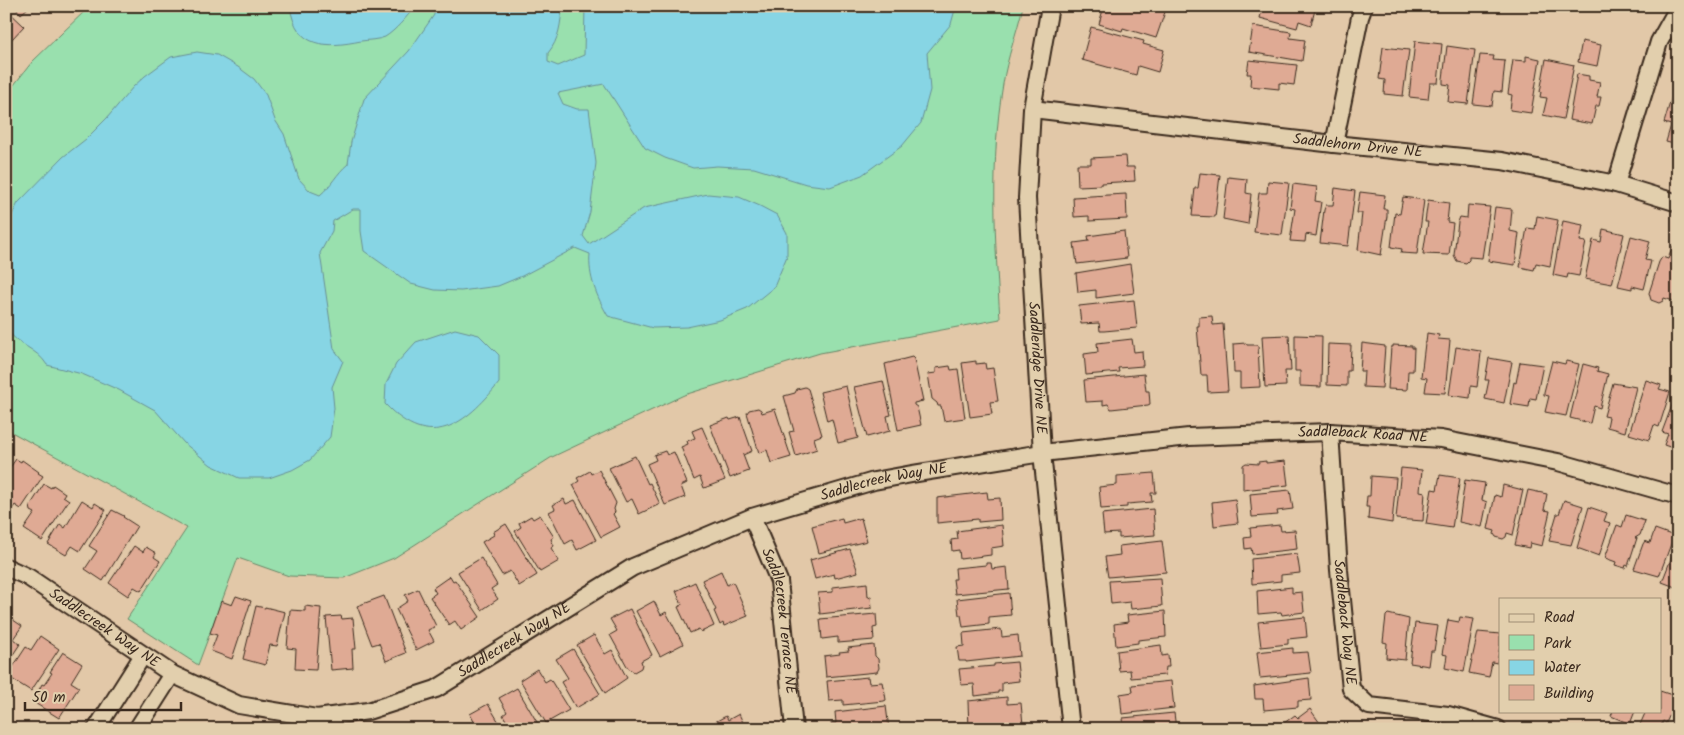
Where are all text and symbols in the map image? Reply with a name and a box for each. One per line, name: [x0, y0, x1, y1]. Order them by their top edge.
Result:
street label: Saddlehorn Drive NE: [1292, 127, 1425, 165]
street label: Saddleridge Drive NE: [1021, 301, 1053, 436]
street label: Saddleback Road NE: [1298, 420, 1430, 450]
street label: Saddlecreek Way NE: [817, 456, 950, 508]
street label: Saddlecreek Terrace NE: [754, 544, 803, 697]
street label: Saddleback Way NE: [1326, 559, 1363, 688]
street label: Saddlecreek Way NE: [44, 582, 166, 675]
street label: Saddlecreek Way NE: [453, 595, 577, 685]
legend: [1499, 598, 1662, 712]
text: Road: [1544, 606, 1575, 630]
text: Park: [1544, 632, 1572, 656]
text: Water: [1544, 656, 1581, 680]
scale bar: [25, 680, 181, 712]
text: Building: [1544, 682, 1594, 706]
text: 50 m: [32, 686, 66, 710]

